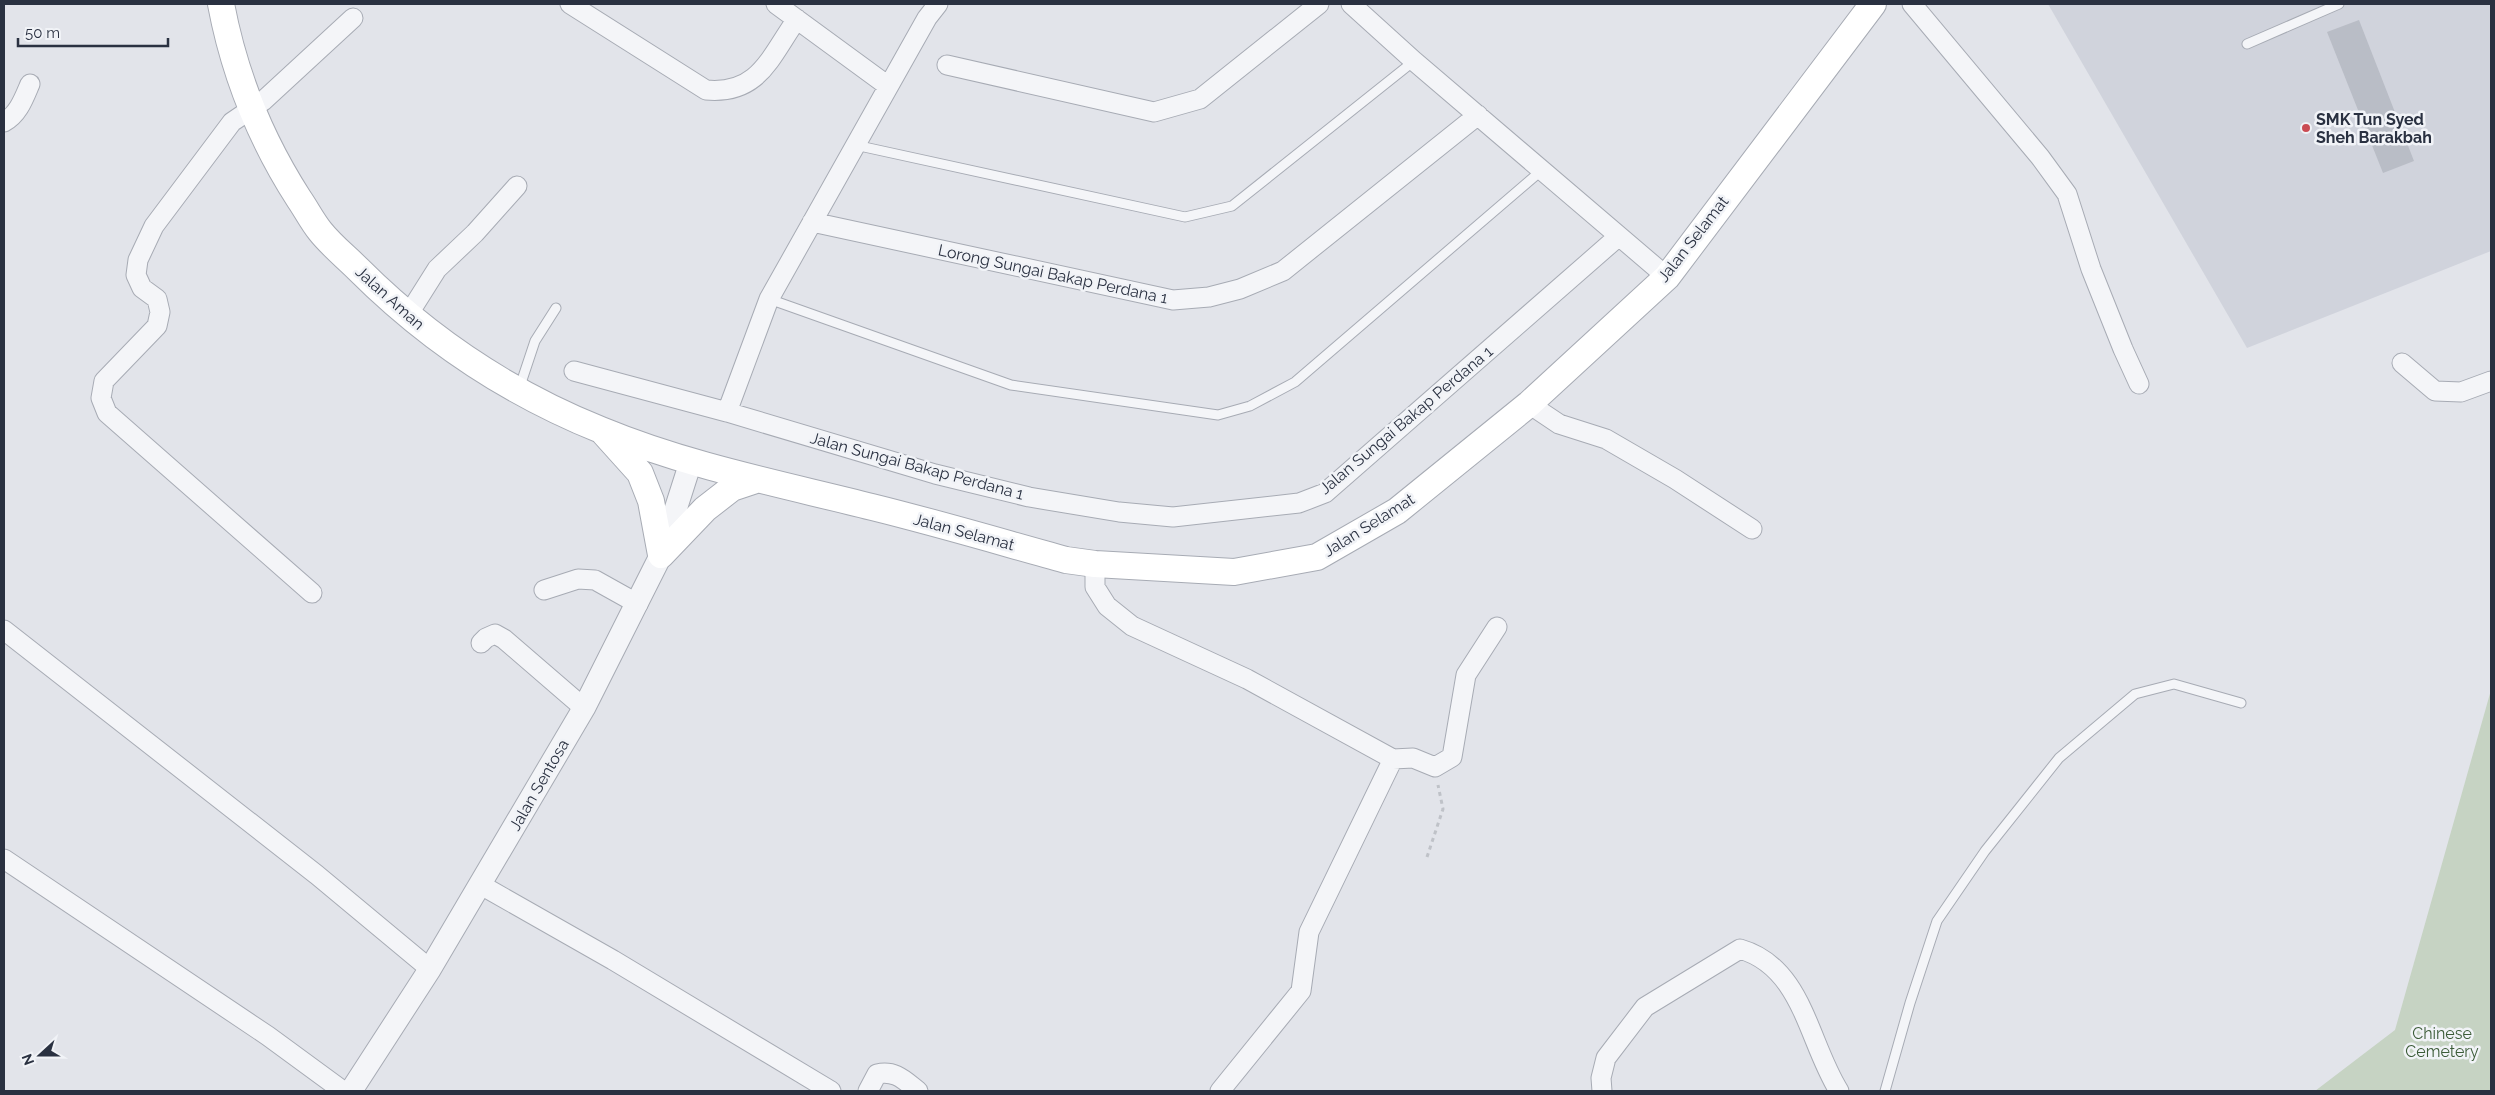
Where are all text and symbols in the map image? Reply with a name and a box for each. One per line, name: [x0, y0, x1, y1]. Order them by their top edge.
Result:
scale bar: [18, 15, 168, 47]
text: 50 m: [25, 24, 60, 42]
place label: SMK Tun Syed Sheh Barakbah: [2316, 110, 2432, 147]
marker: SMK Tun Syed Sheh Barakbah: [2300, 122, 2312, 134]
street label: Jalan Selamat: [1654, 192, 1733, 286]
street label: Lorong Sungai Bakap Perdana 1: [936, 240, 1170, 308]
street label: Jalan Aman: [352, 262, 428, 334]
street label: Jalan Sungai Bakap Perdana 1: [1316, 342, 1497, 498]
street label: Jalan Sungai Bakap Perdana 1: [808, 428, 1026, 504]
street label: Jalan Selamat: [1320, 489, 1419, 561]
street label: Jalan Selamat: [911, 509, 1017, 555]
street label: Jalan Sentosa: [505, 736, 573, 834]
park label: Chinese Cemetery: [2405, 1024, 2479, 1061]
north arrow: [15, 1030, 65, 1080]
text: N: [18, 1052, 37, 1068]

